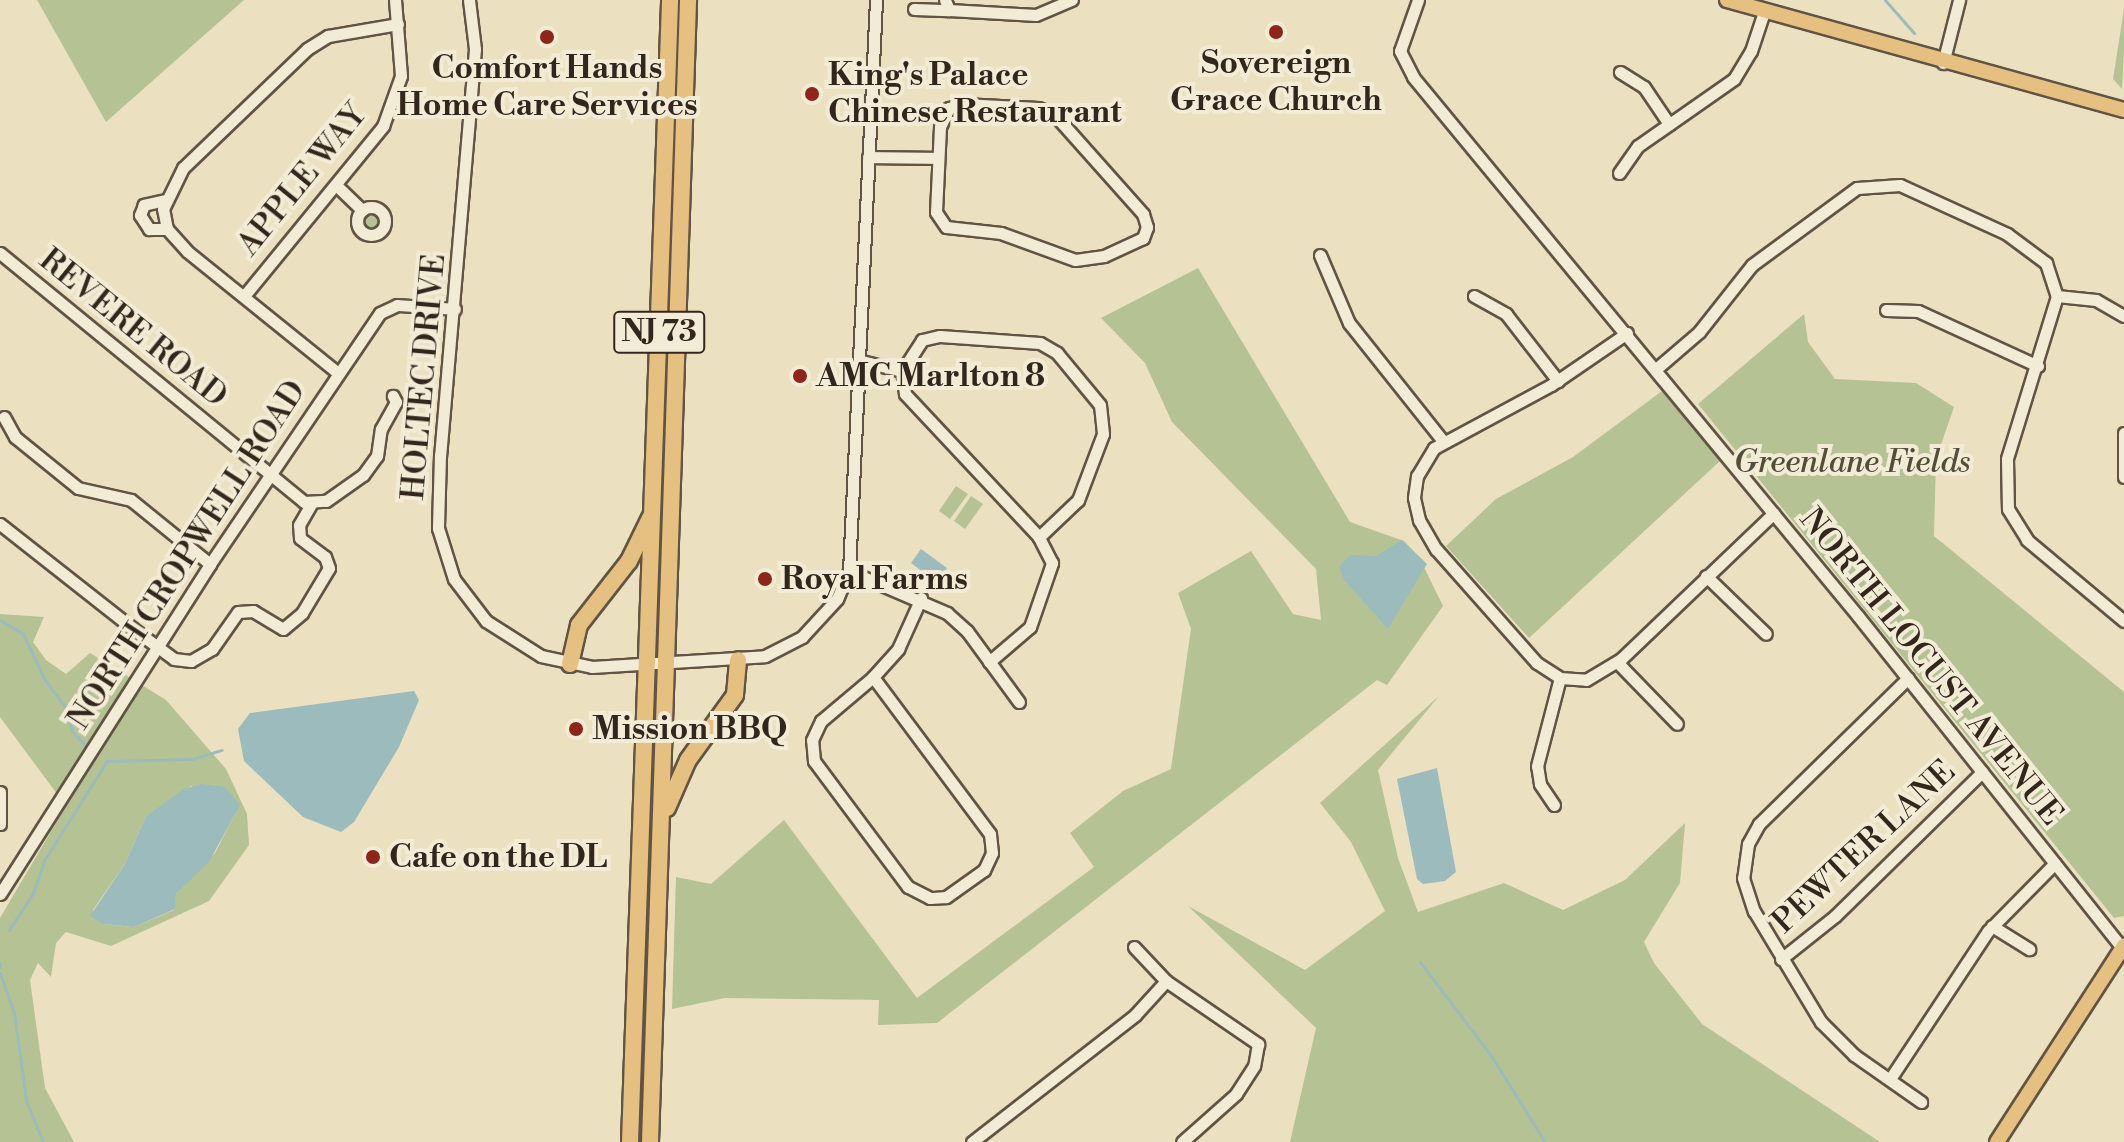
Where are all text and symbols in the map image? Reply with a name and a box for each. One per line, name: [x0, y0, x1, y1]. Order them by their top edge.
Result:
marker: Sovereign Grace Church: [1267, 23, 1285, 41]
marker: Comfort Hands Home Care Services: [538, 28, 556, 46]
place label: Sovereign Grace Church: [1170, 45, 1382, 120]
place label: Comfort Hands Home Care Services: [396, 50, 698, 125]
place label: King's Palace Chinese Restaurant: [828, 57, 1121, 132]
marker: King's Palace Chinese Restaurant: [803, 85, 821, 103]
street label: APPLE WAY: [229, 96, 375, 264]
street label: REVERE ROAD: [31, 241, 235, 415]
street label: HOLTEC DRIVE: [394, 252, 454, 502]
road number: NJ 73: [613, 306, 705, 358]
place label: AMC Marlton 8: [816, 357, 1045, 395]
marker: AMC Marlton 8: [791, 367, 809, 385]
street label: NORTH CROPWELL ROAD: [60, 373, 314, 737]
park label: Greenlane Fields: [1734, 443, 1970, 481]
street label: NORTH LOCUST AVENUE: [1791, 501, 2071, 833]
place label: Royal Farms: [781, 560, 968, 598]
marker: Royal Farms: [756, 570, 774, 588]
place label: Mission BBQ: [592, 710, 787, 748]
marker: Mission BBQ: [567, 720, 585, 738]
street label: PEWTER LANE: [1765, 753, 1963, 941]
place label: Cafe on the DL: [389, 838, 607, 876]
marker: Cafe on the DL: [364, 848, 382, 866]

